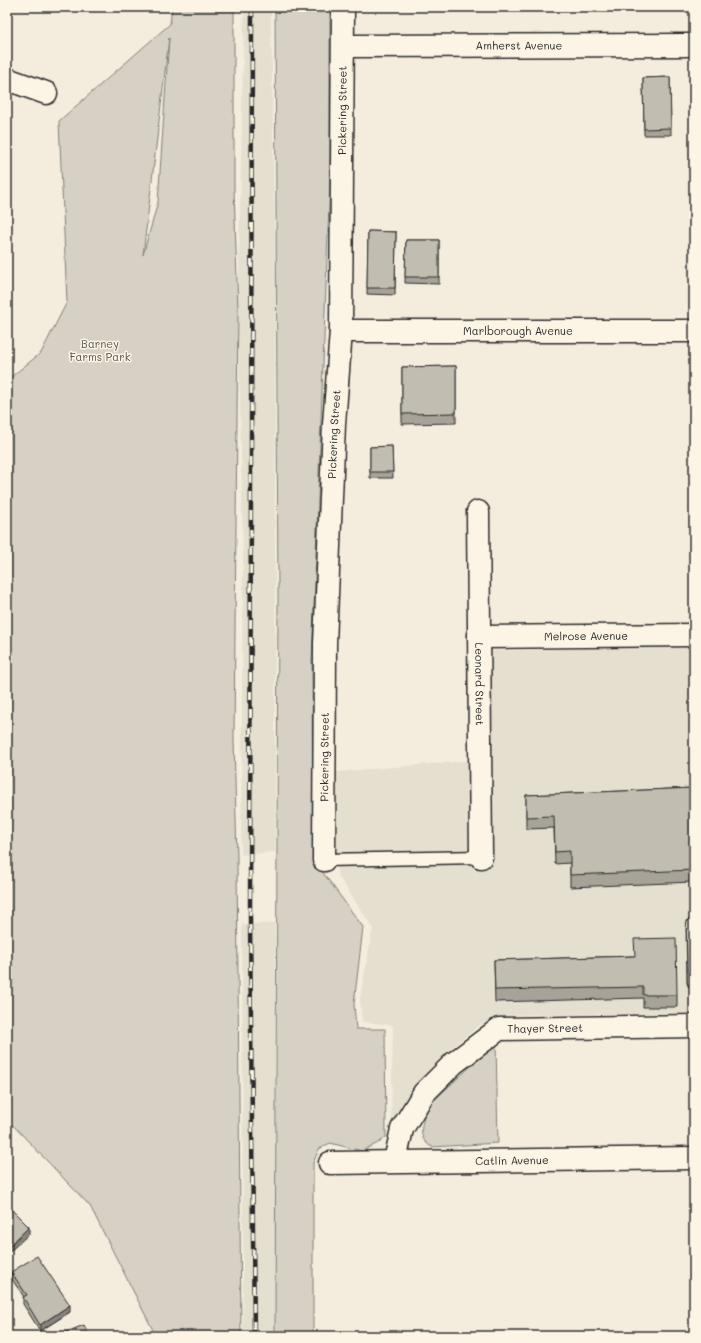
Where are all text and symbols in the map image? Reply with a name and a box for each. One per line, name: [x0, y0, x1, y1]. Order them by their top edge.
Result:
street label: Amherst Avenue: [476, 37, 563, 53]
street label: Pickering Street: [334, 66, 350, 155]
street label: Marlborough Avenue: [463, 323, 573, 338]
park label: Barney Farms Park: [69, 336, 131, 364]
street label: Pickering Street: [324, 389, 344, 479]
street label: Melrose Avenue: [544, 628, 628, 643]
street label: Leonard Street: [472, 642, 488, 726]
street label: Pickering Street: [316, 712, 332, 802]
street label: Thayer Street: [507, 1020, 583, 1036]
street label: Catlin Avenue: [475, 1152, 549, 1168]

